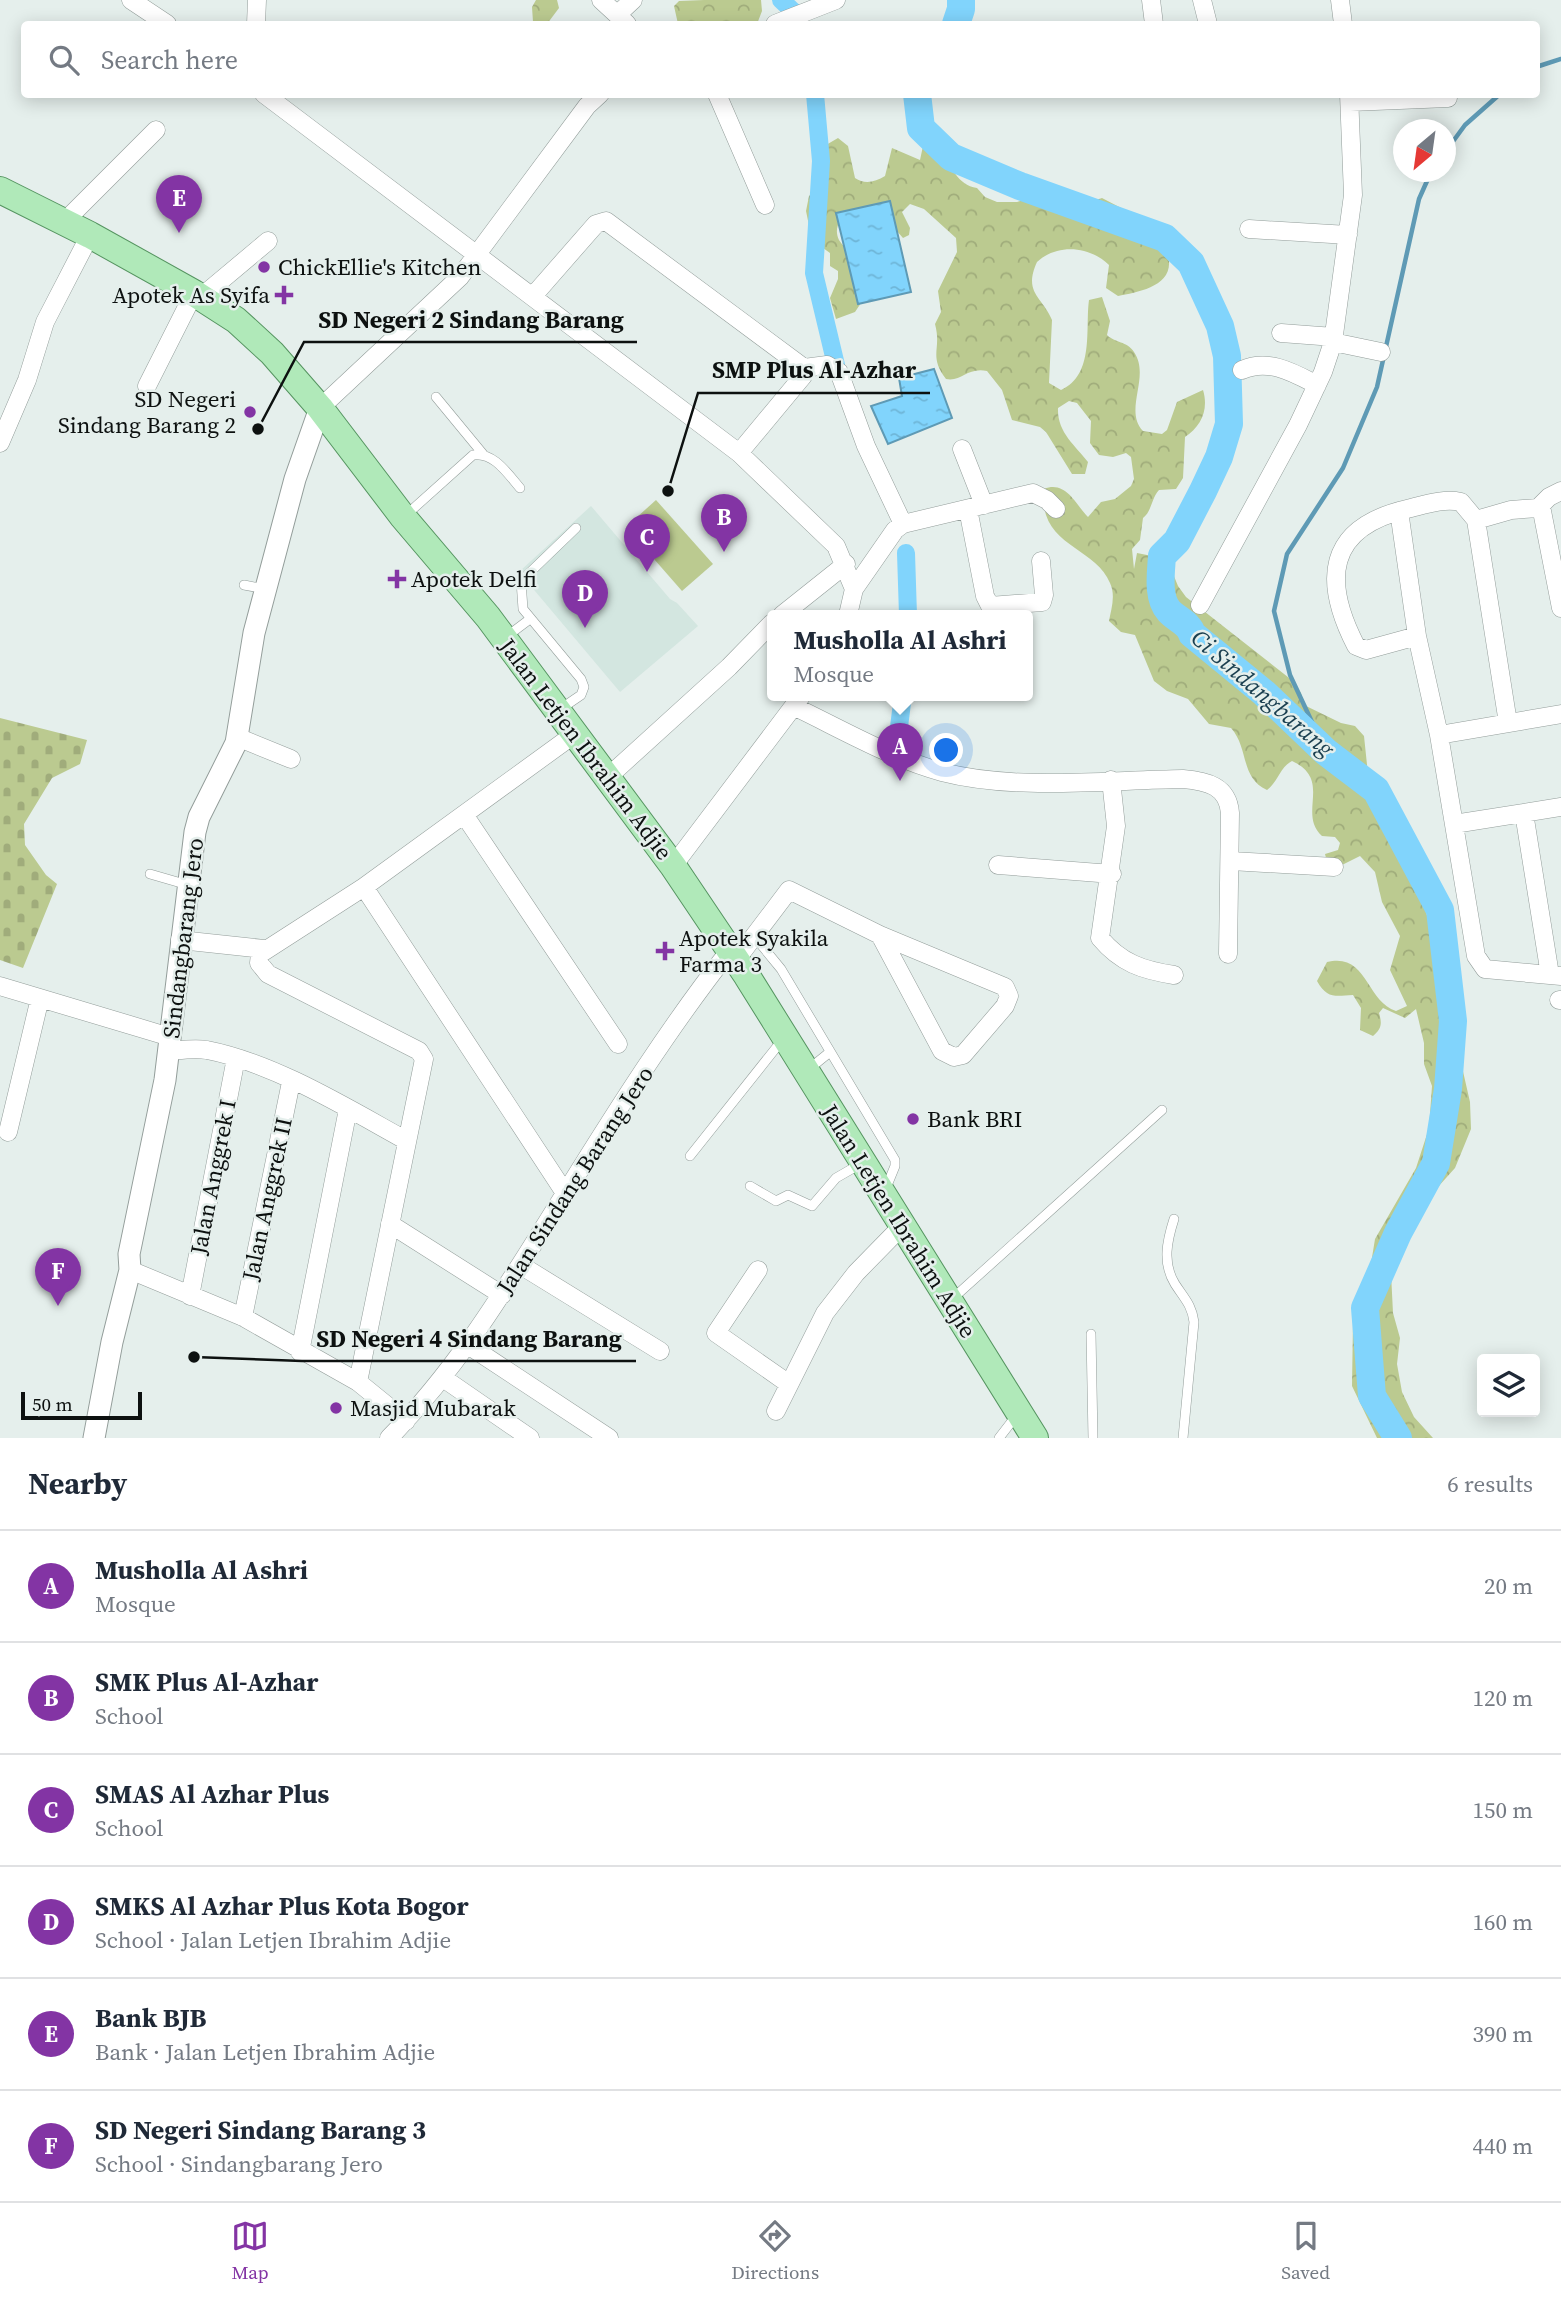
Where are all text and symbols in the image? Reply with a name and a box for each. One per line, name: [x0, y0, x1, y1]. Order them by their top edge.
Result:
search box: [21, 21, 1540, 98]
icon: search: [45, 41, 83, 79]
text: Search here: [101, 42, 238, 78]
north arrow: [1393, 119, 1456, 182]
pin: E: [156, 175, 202, 233]
place label: ChickEllie's Kitchen: [278, 251, 481, 283]
marker: ChickEllie's Kitchen: [256, 259, 272, 275]
place label: Apotek As Syifa: [112, 279, 270, 311]
marker: Apotek As Syifa: [276, 287, 292, 303]
callout: SD Negeri 2 Sindang Barang: [304, 297, 637, 342]
text: SD Negeri 2 Sindang Barang: [318, 303, 624, 336]
callout: SMP Plus Al-Azhar: [698, 348, 930, 393]
text: SMP Plus Al-Azhar: [712, 353, 917, 386]
place label: SD Negeri Sindang Barang 2: [58, 383, 236, 441]
marker: SD Negeri Sindang Barang 2: [242, 404, 258, 420]
pin: B: [701, 494, 747, 552]
pin: C: [624, 514, 670, 572]
place label: Apotek Delfi: [411, 563, 537, 595]
pin: D: [562, 570, 608, 628]
marker: Apotek Delfi: [389, 571, 405, 587]
popup: [767, 610, 1033, 701]
water label: Ci Sindangbarang: [1184, 621, 1343, 765]
text: Musholla Al Ashri: [793, 622, 1007, 658]
street label: Jalan Letjen Ibrahim Adjie: [491, 631, 680, 866]
text: Mosque: [793, 658, 874, 690]
pin: A: [877, 723, 923, 781]
your location: [929, 733, 963, 767]
street label: Sindangbarang Jero: [155, 836, 211, 1040]
place label: Apotek Syakila Farma 3: [679, 922, 829, 980]
marker: Apotek Syakila Farma 3: [657, 943, 673, 959]
street label: Jalan Sindang Barang Jero: [489, 1060, 661, 1301]
street label: Jalan Anggrek I: [182, 1097, 244, 1258]
street label: Jalan Letjen Ibrahim Adjie: [813, 1097, 984, 1344]
place label: Bank BRI: [927, 1103, 1022, 1135]
marker: Bank BRI: [905, 1111, 921, 1127]
street label: Jalan Anggrek II: [234, 1114, 300, 1285]
pin: F: [35, 1248, 81, 1306]
callout: SD Negeri 4 Sindang Barang: [302, 1316, 636, 1361]
text: SD Negeri 4 Sindang Barang: [316, 1322, 622, 1355]
map controls: [1477, 1354, 1540, 1417]
button: layers: [1477, 1354, 1540, 1417]
scale bar: [21, 1389, 142, 1421]
text: 50 m: [32, 1391, 73, 1417]
place label: Masjid Mubarak: [350, 1392, 516, 1424]
marker: Masjid Mubarak: [328, 1400, 344, 1416]
text: Nearby: [28, 1463, 127, 1504]
text: 6 results: [1447, 1468, 1533, 1500]
text: Musholla Al Ashri: [95, 1552, 308, 1588]
text: A: [43, 1570, 59, 1602]
text: 20 m: [1484, 1570, 1533, 1602]
text: Mosque: [95, 1588, 176, 1620]
text: SMK Plus Al-Azhar: [95, 1664, 318, 1700]
text: B: [44, 1682, 58, 1714]
text: 120 m: [1472, 1682, 1533, 1714]
text: School: [95, 1700, 163, 1732]
text: SMAS Al Azhar Plus: [95, 1776, 329, 1812]
text: C: [44, 1794, 58, 1826]
text: 150 m: [1472, 1794, 1533, 1826]
text: School: [95, 1812, 163, 1844]
text: SMKS Al Azhar Plus Kota Bogor: [95, 1888, 469, 1924]
text: D: [43, 1906, 59, 1938]
text: 160 m: [1472, 1906, 1533, 1938]
text: School · Jalan Letjen Ibrahim Adjie: [95, 1924, 451, 1956]
text: Bank BJB: [95, 2000, 206, 2036]
text: E: [44, 2018, 58, 2050]
text: 390 m: [1472, 2018, 1533, 2050]
text: Bank · Jalan Letjen Ibrahim Adjie: [95, 2036, 435, 2068]
text: SD Negeri Sindang Barang 3: [95, 2112, 426, 2148]
text: F: [44, 2130, 58, 2162]
text: 440 m: [1472, 2130, 1533, 2162]
text: School · Sindangbarang Jero: [95, 2148, 383, 2180]
tab: Map: [231, 2217, 269, 2285]
tab: Directions: [731, 2217, 819, 2285]
tab: Saved: [1281, 2217, 1330, 2285]

